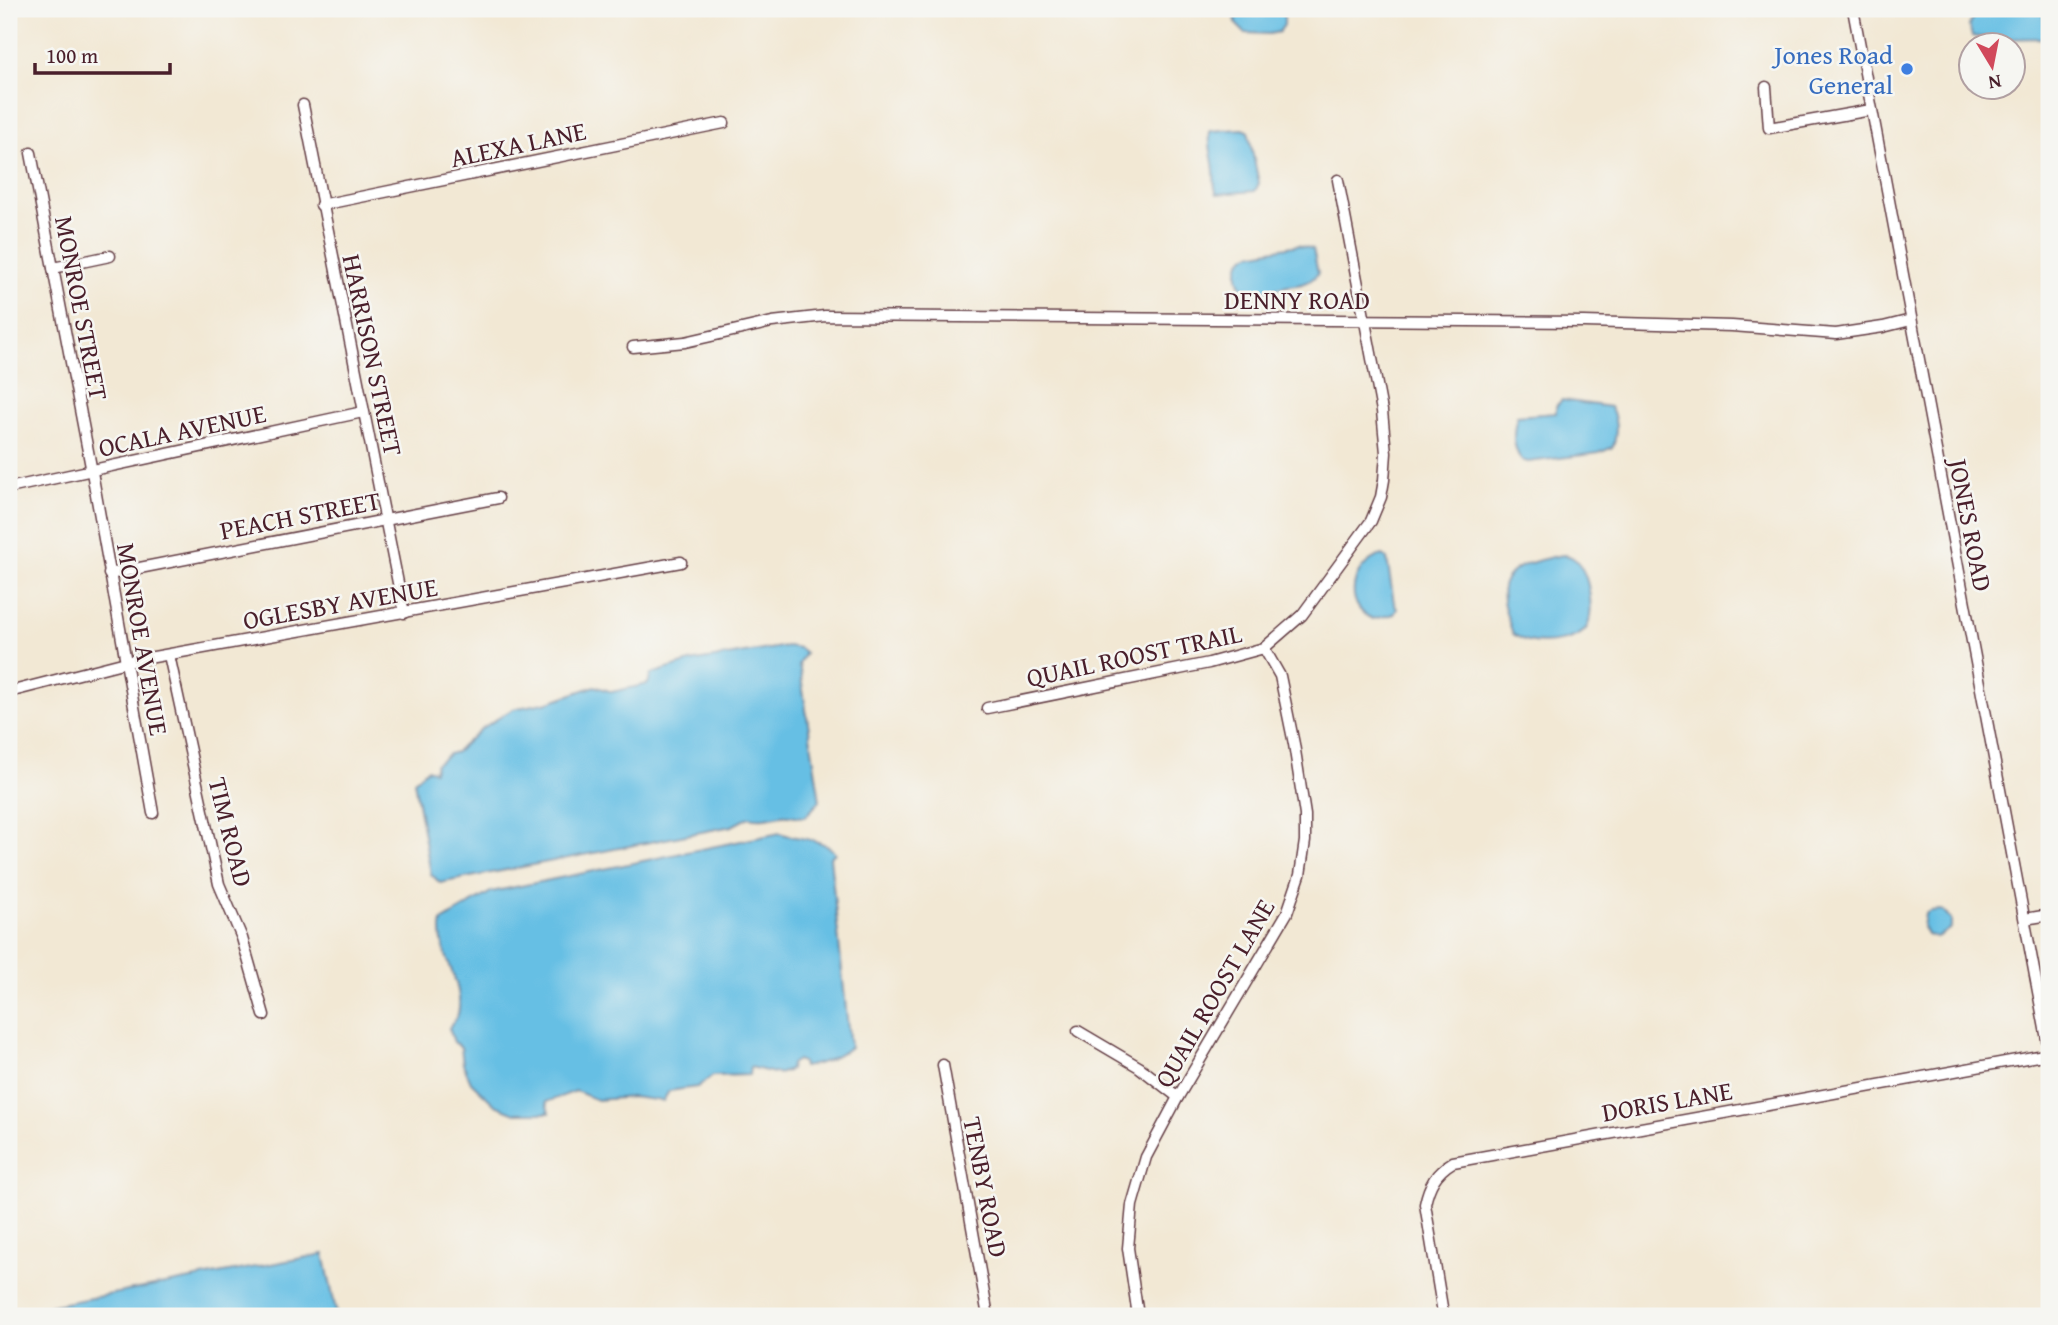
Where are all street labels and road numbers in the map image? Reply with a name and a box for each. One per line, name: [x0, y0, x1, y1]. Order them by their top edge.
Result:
street label: ALEXA LANE: [447, 111, 589, 177]
street label: MONROE STREET: [45, 213, 119, 404]
street label: HARRISON STREET: [333, 251, 414, 460]
street label: DENNY ROAD: [1224, 280, 1370, 319]
street label: OCALA AVENUE: [95, 393, 269, 467]
street label: JONES ROAD: [1938, 452, 2003, 595]
street label: PEACH STREET: [216, 480, 384, 550]
street label: MONROE AVENUE: [107, 540, 179, 738]
street label: OGLESBY AVENUE: [240, 567, 440, 639]
street label: QUAIL ROOST TRAIL: [1023, 613, 1246, 697]
street label: TIM ROAD: [199, 773, 263, 891]
street label: QUAIL ROOST LANE: [1144, 891, 1284, 1095]
street label: DORIS LANE: [1599, 1070, 1735, 1132]
street label: TENBY ROAD: [953, 1113, 1019, 1261]

